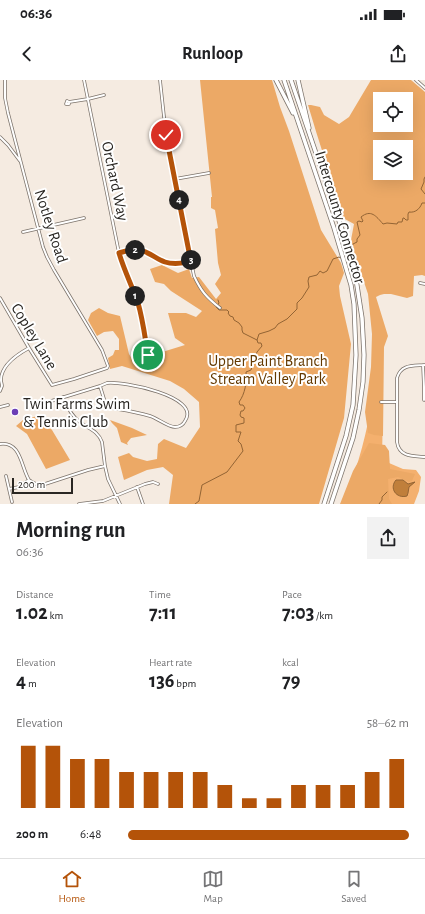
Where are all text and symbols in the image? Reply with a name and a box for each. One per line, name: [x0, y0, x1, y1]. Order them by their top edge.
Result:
text: 06:36: [20, 6, 52, 21]
icon: back: [16, 43, 38, 65]
icon: share: [387, 43, 409, 65]
text: Runloop: [182, 45, 243, 63]
map controls: [373, 92, 413, 180]
button: locate: [373, 92, 413, 132]
pin: [149, 118, 183, 152]
icon: check: [155, 124, 177, 146]
street label: Orchard Way: [98, 140, 131, 223]
button: layers: [373, 140, 413, 180]
street label: Intercounty Connector: [311, 149, 368, 287]
street label: Notley Road: [31, 188, 70, 265]
pin: 4: [169, 190, 189, 210]
text: 4: [176, 194, 182, 205]
pin: 2: [125, 240, 145, 260]
text: 2: [132, 244, 138, 255]
pin: 3: [181, 250, 201, 270]
text: 3: [189, 254, 193, 265]
pin: 1: [125, 286, 145, 306]
text: 1: [133, 290, 137, 301]
street label: Copley Lane: [7, 301, 60, 373]
pin: [131, 338, 165, 372]
icon: arrive: [137, 344, 159, 366]
park label: Upper Paint Branch Stream Valley Park: [208, 353, 328, 388]
place label: Twin Farms Swim & Tennis Club: [23, 396, 130, 430]
marker: Twin Farms Swim & Tennis Club: [10, 407, 20, 417]
scale bar: [12, 476, 73, 495]
text: 200 m: [18, 479, 45, 490]
button: share: [367, 517, 409, 559]
text: Morning run: [16, 519, 126, 541]
text: 06:36: [16, 546, 43, 559]
text: Distance: [16, 589, 53, 600]
text: Time: [149, 589, 171, 600]
text: Pace: [282, 589, 302, 600]
text: 1.02: [16, 603, 48, 623]
text: 7:11: [149, 603, 177, 623]
text: 7:03: [282, 603, 314, 623]
text: km: [48, 610, 63, 621]
text: /km: [314, 610, 333, 621]
text: Elevation: [16, 657, 56, 668]
text: Heart rate: [149, 657, 192, 668]
text: kcal: [282, 657, 299, 668]
text: 4: [16, 671, 26, 691]
text: 136: [149, 671, 174, 691]
text: 79: [282, 671, 300, 691]
text: m: [26, 678, 37, 689]
text: bpm: [174, 678, 196, 689]
text: Elevation: [16, 717, 63, 730]
text: 58–62 m: [367, 717, 409, 730]
text: 200 m: [16, 828, 48, 841]
text: 6:48: [80, 828, 102, 841]
tab: Home: [59, 868, 85, 905]
tab: Map: [202, 868, 224, 905]
tab: Saved: [341, 868, 366, 905]

